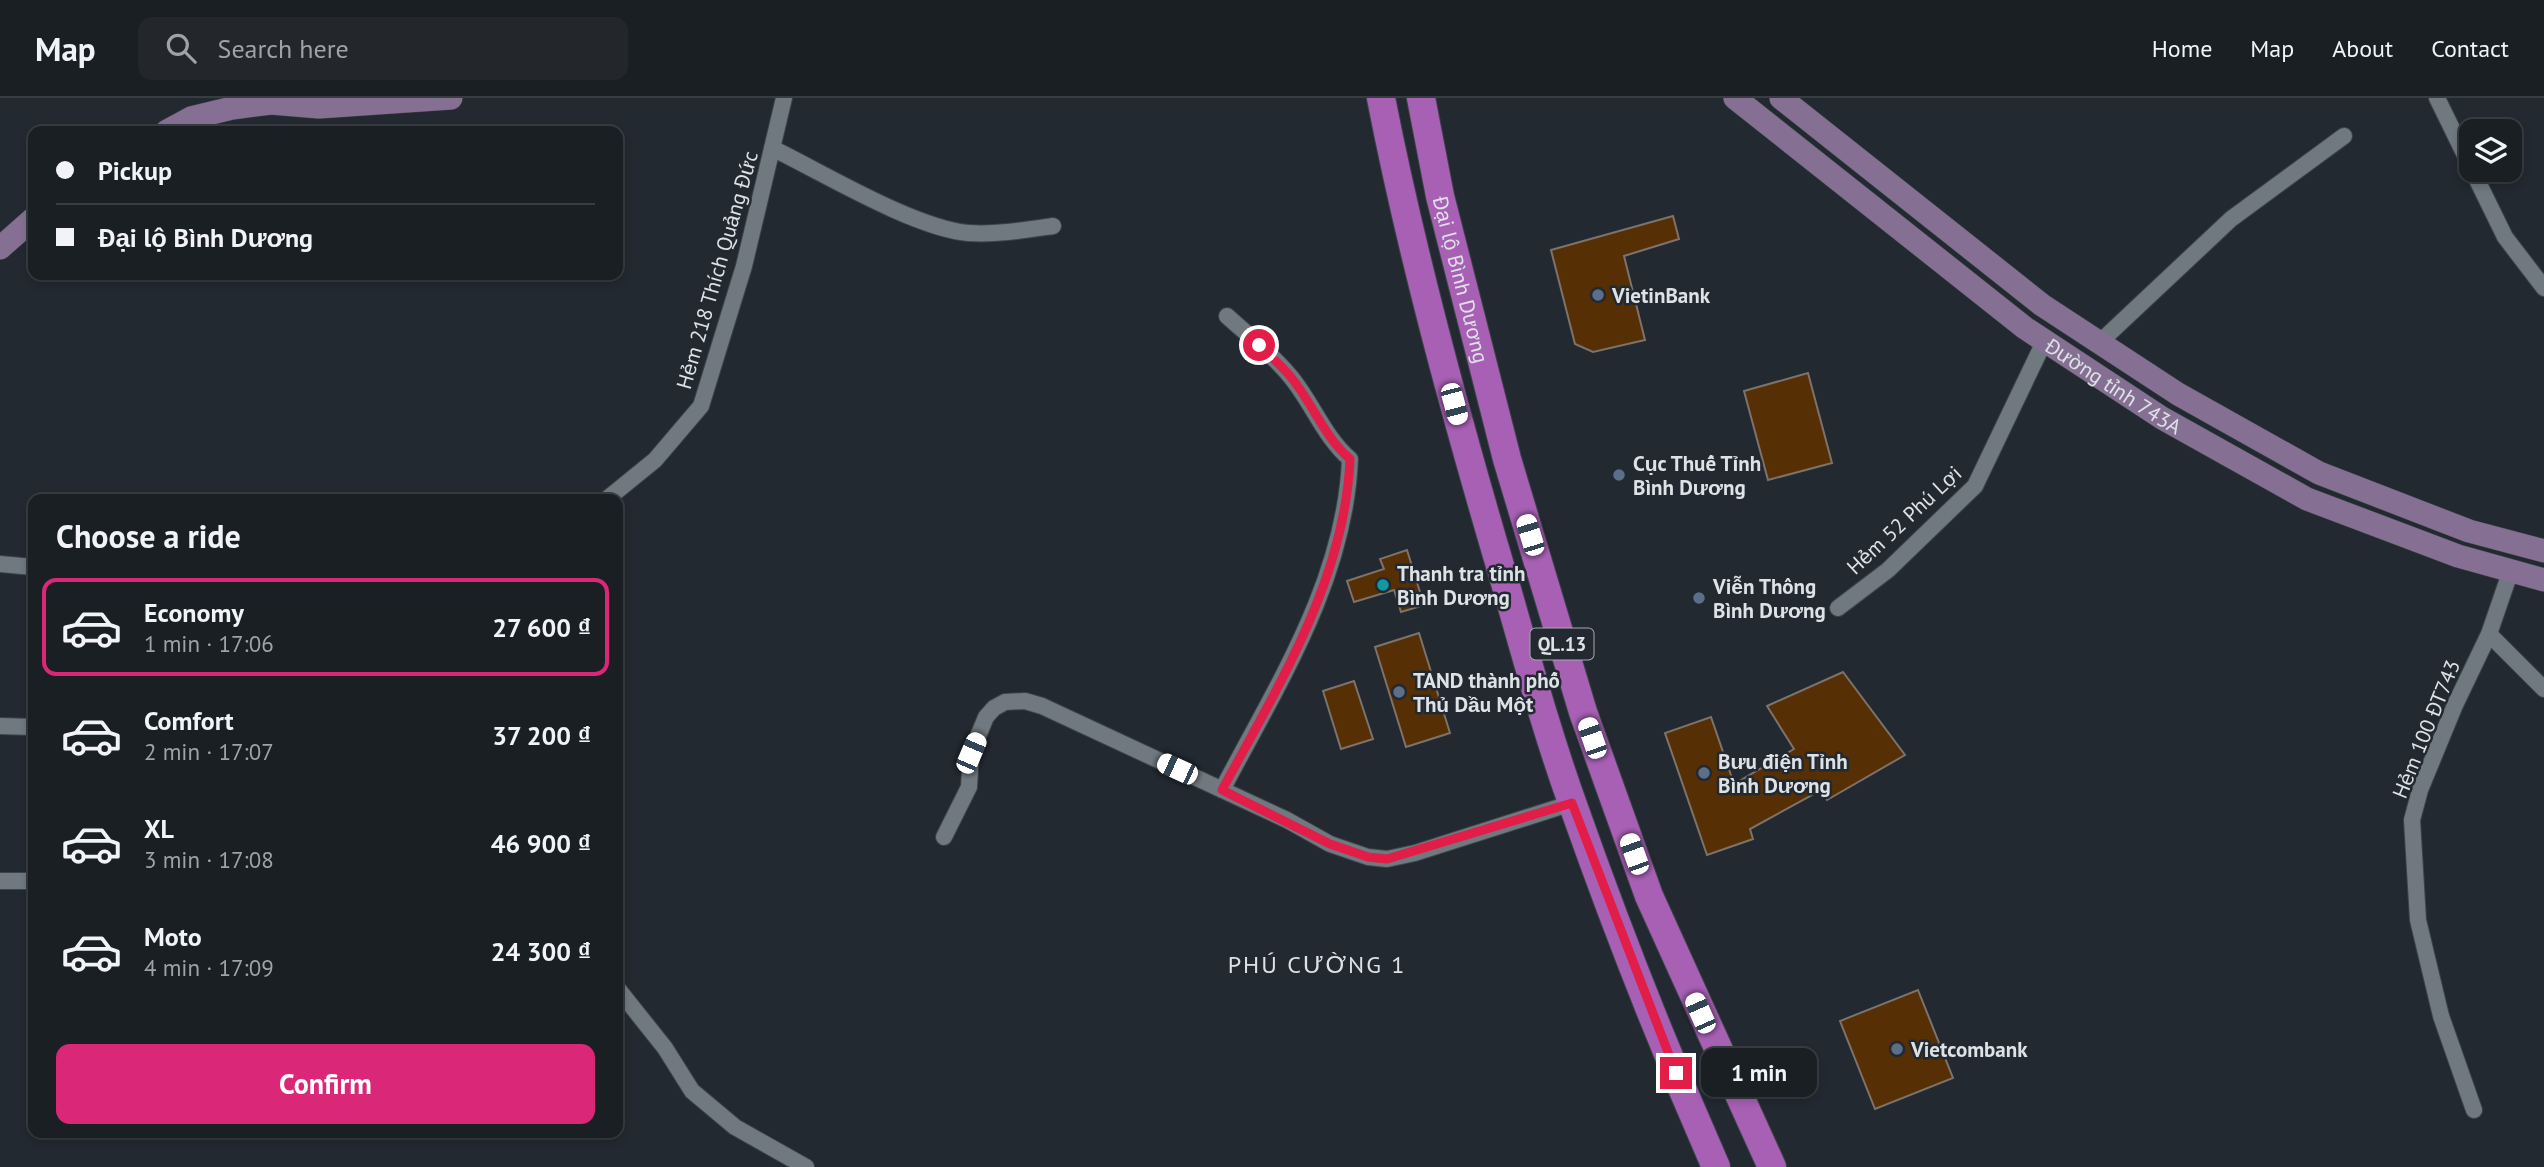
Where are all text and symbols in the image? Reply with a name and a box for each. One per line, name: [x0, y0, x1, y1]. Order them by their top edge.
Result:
search box: [138, 17, 628, 80]
text: Map: [35, 27, 96, 70]
icon: search: [162, 29, 200, 67]
text: Search here: [218, 32, 349, 65]
text: Home: [2152, 33, 2212, 64]
text: Map: [2250, 33, 2294, 64]
text: About: [2332, 33, 2393, 64]
text: Contact: [2431, 33, 2509, 64]
map controls: [2459, 119, 2522, 182]
button: layers: [2459, 119, 2522, 182]
street label: Hẻm 218 Thích Quảng Đức: [670, 148, 764, 392]
text: Pickup: [98, 154, 172, 187]
street label: Đại lộ Bình Dương: [1427, 192, 1495, 366]
text: Đại lộ Bình Dương: [98, 221, 313, 254]
place label: VietinBank: [1611, 282, 1711, 309]
marker: VietinBank: [1590, 287, 1606, 303]
route start: [1243, 329, 1275, 361]
street label: Đường tỉnh 743A: [2040, 331, 2187, 440]
car: [1439, 381, 1470, 427]
place label: Cục Thuế Tỉnh Bình Dương: [1633, 450, 1761, 501]
street label: Hẻm 52 Phú Lợi: [1841, 460, 1967, 580]
marker: Cục Thuế Tỉnh Bình Dương: [1611, 467, 1627, 483]
car: [1514, 512, 1547, 558]
text: Choose a ride: [56, 515, 241, 557]
place label: Thanh tra tỉnh Bình Dương: [1397, 560, 1525, 611]
place label: Viễn Thông Bình Dương: [1712, 573, 1826, 624]
marker: Thanh tra tỉnh Bình Dương: [1375, 577, 1391, 593]
marker: Viễn Thông Bình Dương: [1691, 590, 1707, 606]
icon: car: [60, 596, 123, 659]
text: Economy: [144, 596, 244, 629]
text: 27 600 ₫: [492, 611, 591, 644]
road number: QL.13: [1530, 628, 1594, 660]
text: 1 min · 17:06: [144, 629, 274, 658]
street label: Hẻm 100 ĐT743: [2386, 656, 2466, 802]
place label: TAND thành phố Thủ Dầu Một: [1413, 667, 1560, 718]
marker: TAND thành phố Thủ Dầu Một: [1391, 684, 1407, 700]
icon: car: [60, 704, 123, 767]
text: Comfort: [144, 704, 234, 737]
car: [1576, 715, 1609, 761]
text: 37 200 ₫: [492, 719, 591, 752]
car: [954, 730, 989, 776]
text: 2 min · 17:07: [144, 737, 274, 766]
place label: Bưu điện Tỉnh Bình Dương: [1718, 748, 1848, 799]
car: [1154, 751, 1201, 787]
marker: Bưu điện Tỉnh Bình Dương: [1696, 765, 1712, 781]
icon: car: [60, 812, 123, 875]
text: XL: [144, 812, 174, 845]
text: 46 900 ₫: [491, 827, 591, 860]
car: [1617, 831, 1652, 877]
text: 3 min · 17:08: [144, 845, 274, 874]
icon: car: [60, 920, 123, 983]
text: Moto: [144, 920, 202, 953]
text: 24 300 ₫: [491, 935, 591, 968]
district label: PHÚ CƯỜNG 1: [1228, 949, 1406, 980]
text: 4 min · 17:09: [144, 953, 274, 982]
car: [1682, 990, 1719, 1036]
place label: Vietcombank: [1910, 1036, 2028, 1063]
marker: Vietcombank: [1889, 1041, 1905, 1057]
button: Confirm: [56, 1044, 595, 1124]
callout: 1 min: [1700, 1048, 1816, 1098]
route end: [1660, 1057, 1692, 1089]
text: 1 min: [1731, 1058, 1787, 1087]

